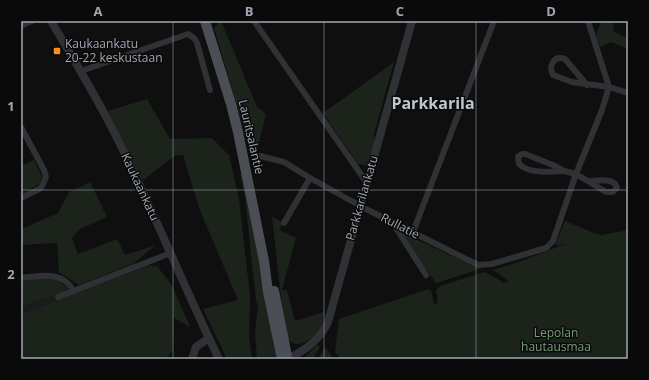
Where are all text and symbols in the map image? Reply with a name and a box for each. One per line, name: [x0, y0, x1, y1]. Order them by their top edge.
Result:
text: A: [94, 2, 103, 20]
text: B: [245, 2, 254, 20]
text: C: [396, 2, 404, 20]
text: D: [546, 2, 556, 20]
place label: Kaukaankatu 20-22 keskustaan: [65, 35, 163, 66]
marker: Kaukaankatu 20-22 keskustaan: [52, 46, 62, 56]
district label: Parkkarila: [391, 92, 475, 114]
text: 1: [7, 97, 15, 115]
street label: Lauritsalantie: [235, 98, 268, 176]
street label: Kaukaankatu: [117, 150, 164, 223]
street label: Parkkarilankatu: [341, 153, 382, 242]
street label: Rullatie: [378, 209, 423, 243]
text: 2: [7, 265, 15, 283]
park label: Lepolan hautausmaa: [521, 324, 591, 355]

